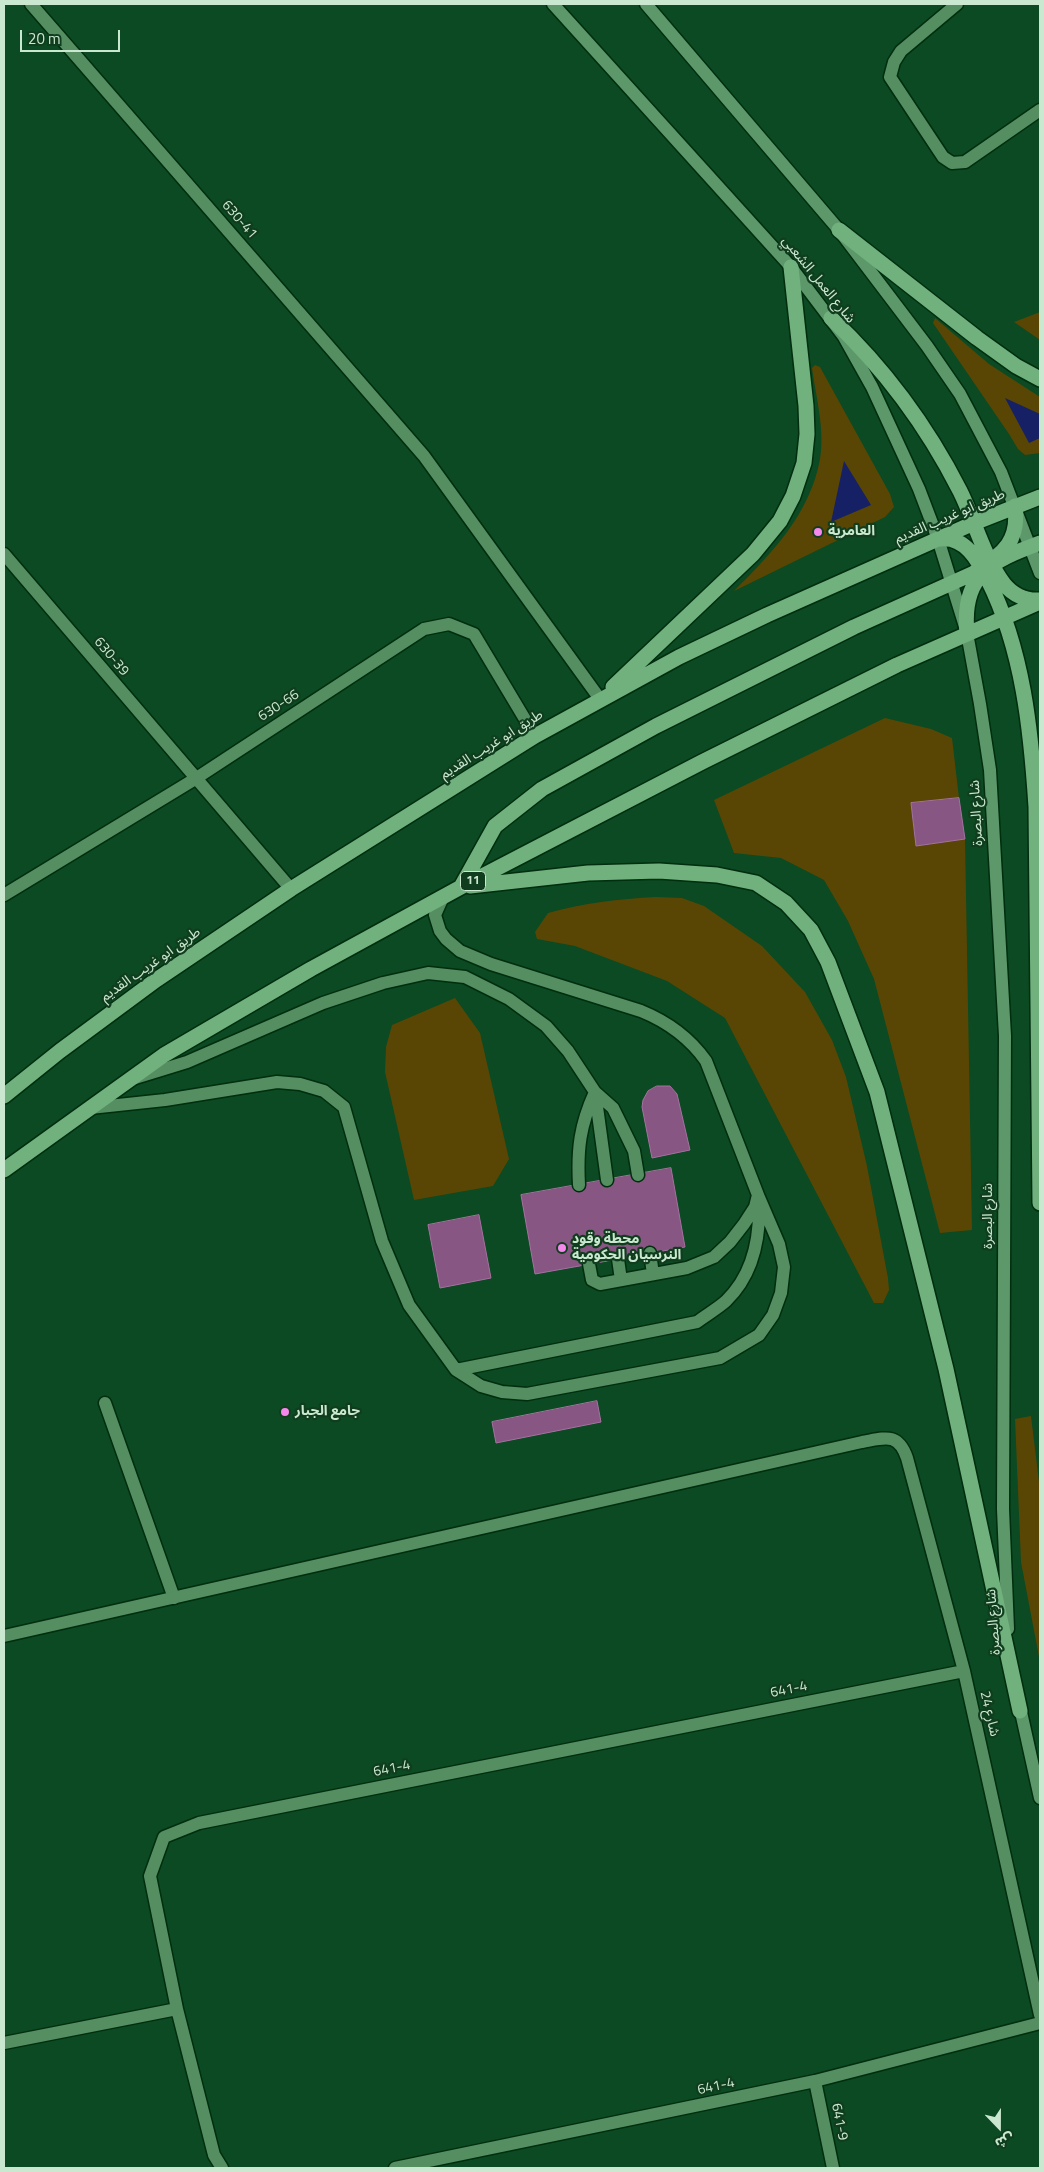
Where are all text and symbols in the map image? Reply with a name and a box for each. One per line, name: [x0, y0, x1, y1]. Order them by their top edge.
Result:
scale bar: [22, 20, 122, 52]
text: 20 m: [28, 27, 61, 50]
street label: 630-41: [218, 197, 260, 243]
street label: شارع العمل الشعبي: [778, 233, 858, 327]
street label: طريق ابو غريب القديم: [892, 486, 1008, 548]
place label: العامرية: [828, 524, 875, 540]
marker: العامرية: [812, 526, 824, 538]
street label: 630-39: [90, 634, 132, 680]
street label: 630-66: [255, 687, 303, 725]
street label: طريق ابو غريب القديم: [437, 707, 547, 783]
street label: شارع البصرة: [967, 780, 987, 846]
road number: 11: [460, 871, 486, 890]
street label: طريق ابو غريب القديم: [98, 924, 204, 1006]
street label: شارع البصرة: [981, 1183, 997, 1249]
place label: محطة وقود النرسيان الحكومية: [572, 1232, 681, 1264]
marker: محطة وقود النرسيان الحكومية: [556, 1242, 568, 1254]
place label: جامع الجبار: [295, 1404, 360, 1420]
marker: جامع الجبار: [279, 1406, 291, 1418]
street label: شارع البصرة: [983, 1588, 1005, 1656]
street label: 641-4: [769, 1678, 809, 1702]
street label: شارع 24: [976, 1690, 1002, 1738]
street label: 641-4: [372, 1757, 412, 1781]
street label: 641-4: [696, 2075, 736, 2099]
street label: 641-9: [827, 2102, 851, 2142]
north arrow: [974, 2102, 1024, 2152]
text: ش: [992, 2128, 1018, 2155]

